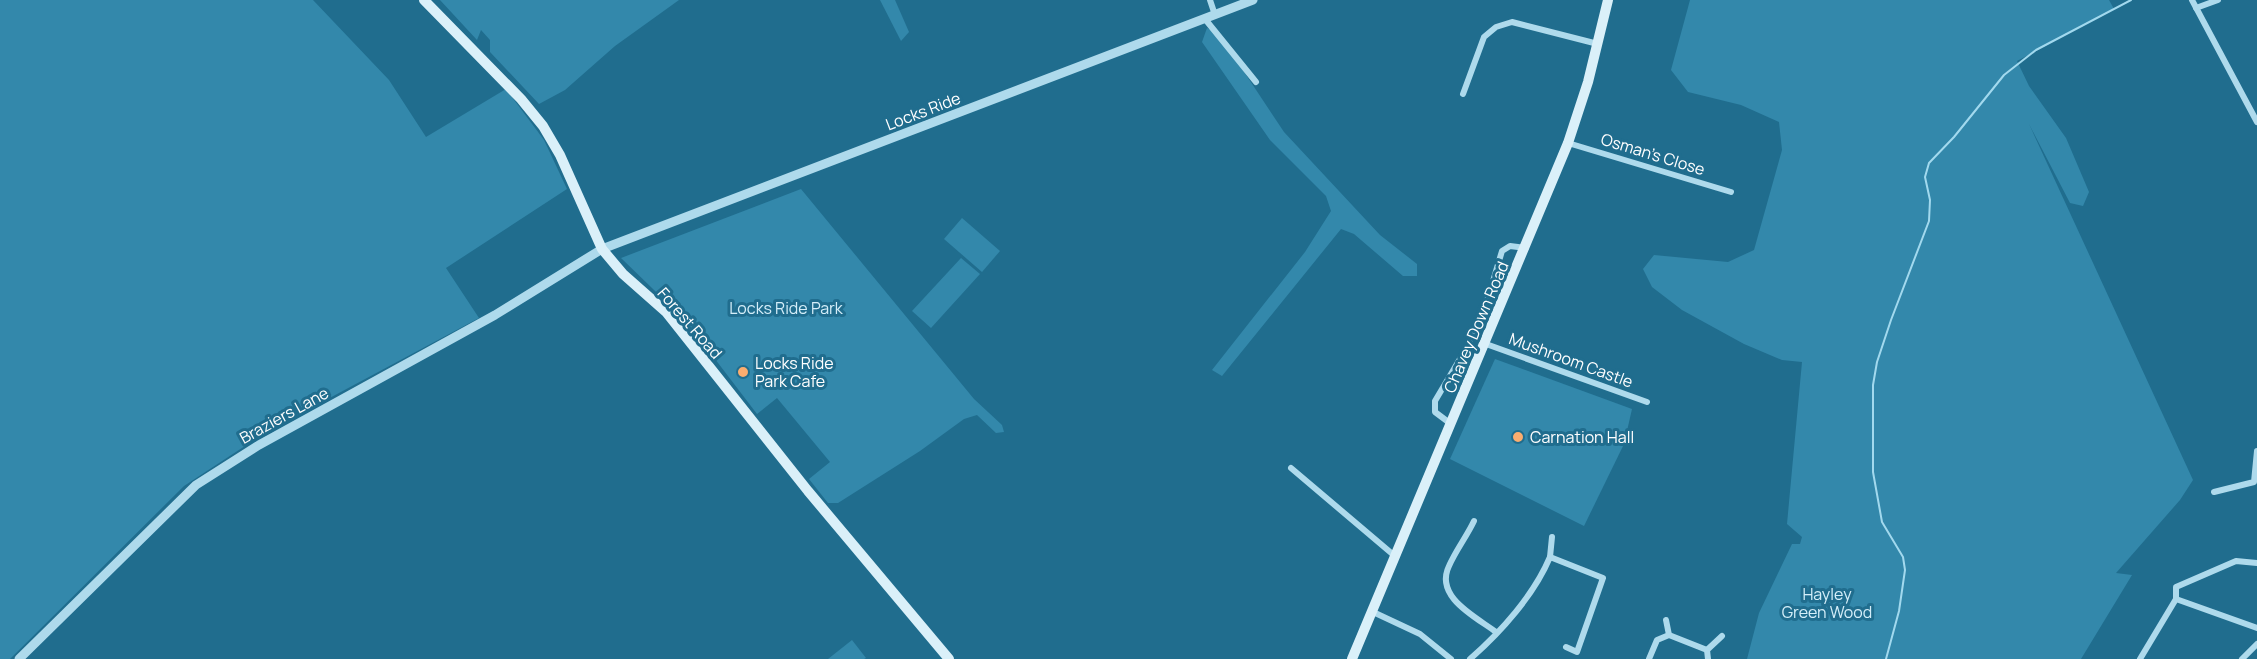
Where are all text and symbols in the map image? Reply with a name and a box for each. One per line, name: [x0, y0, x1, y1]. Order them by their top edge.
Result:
street label: Locks Ride: [882, 87, 964, 135]
street label: Osman's Close: [1598, 128, 1708, 180]
street label: Chavey Down Road: [1438, 258, 1514, 396]
street label: Forest Road: [653, 283, 727, 363]
park label: Locks Ride Park: [729, 297, 844, 319]
street label: Mushroom Castle: [1506, 327, 1636, 393]
place label: Locks Ride Park Cafe: [755, 352, 834, 392]
marker: Locks Ride Park Cafe: [736, 365, 750, 379]
street label: Braziers Lane: [236, 381, 332, 449]
place label: Carnation Hall: [1530, 426, 1634, 448]
marker: Carnation Hall: [1511, 430, 1525, 444]
park label: Hayley Green Wood: [1782, 583, 1872, 623]

